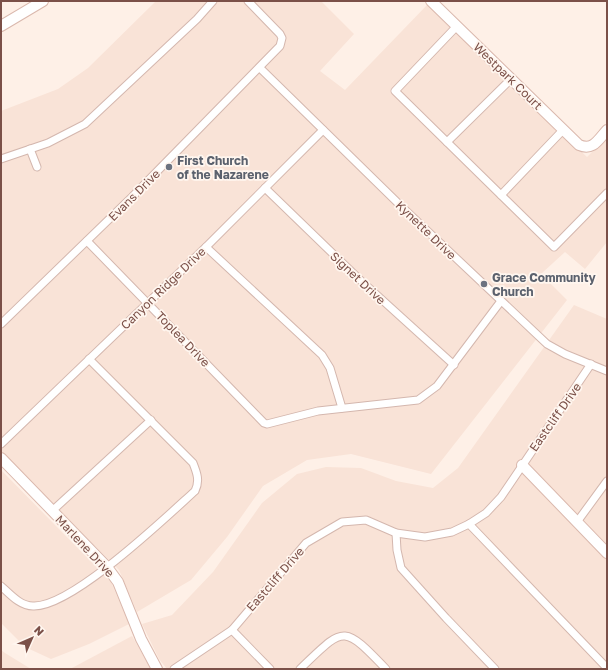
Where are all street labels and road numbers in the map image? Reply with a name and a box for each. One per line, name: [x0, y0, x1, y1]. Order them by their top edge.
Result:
street label: Westpark Court: [470, 39, 546, 113]
street label: Evans Drive: [105, 166, 163, 224]
street label: Kynette Drive: [393, 197, 459, 263]
street label: Canyon Ridge Drive: [118, 244, 209, 332]
street label: Signet Drive: [327, 249, 389, 307]
street label: Toplea Drive: [153, 308, 213, 370]
street label: Eastcliff Drive: [526, 380, 584, 454]
street label: Marlene Drive: [52, 512, 118, 580]
street label: Eastcliff Drive: [243, 544, 307, 614]

